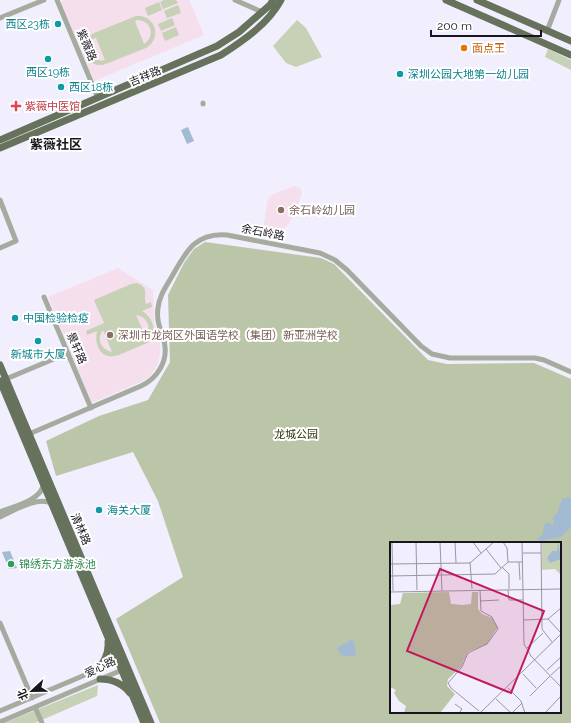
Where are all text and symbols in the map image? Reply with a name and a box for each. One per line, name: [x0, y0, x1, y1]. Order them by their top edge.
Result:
scale bar: [431, 12, 541, 38]
place label: 西区23栋: [5, 18, 50, 31]
marker: 西区23栋: [53, 19, 63, 29]
text: 200 m: [437, 19, 472, 33]
street label: 紫薇路: [74, 27, 99, 63]
place label: 面点王: [472, 42, 505, 55]
marker: 面点王: [459, 43, 469, 53]
marker: 西区19栋: [43, 54, 53, 64]
street label: 吉祥路: [127, 64, 163, 89]
place label: 西区19栋: [26, 66, 70, 79]
place label: 深圳公园大地第一幼儿园: [408, 68, 529, 81]
marker: 深圳公园大地第一幼儿园: [395, 69, 405, 79]
place label: 西区18栋: [69, 81, 113, 94]
marker: 西区18栋: [56, 82, 66, 92]
marker: 紫薇中医馆: [10, 100, 22, 112]
place label: 紫薇中医馆: [25, 100, 80, 113]
district label: 紫薇社区: [30, 137, 82, 152]
place label: 余石岭幼儿园: [289, 204, 355, 217]
marker: 余石岭幼儿园: [276, 205, 286, 215]
street label: 余石岭路: [240, 222, 286, 243]
place label: 中国检验检疫: [23, 312, 89, 325]
marker: 中国检验检疫: [10, 313, 20, 323]
place label: 深圳市龙岗区外国语学校（集团）新亚洲学校: [118, 329, 338, 342]
street label: 景轩路: [64, 330, 89, 366]
marker: 深圳市龙岗区外国语学校（集团）新亚洲学校: [105, 330, 115, 340]
marker: 新城市大厦: [33, 336, 43, 346]
place label: 新城市大厦: [11, 348, 66, 361]
park label: 龙城公园: [274, 428, 318, 441]
place label: 海关大厦: [107, 504, 151, 517]
marker: 海关大厦: [94, 505, 104, 515]
street label: 清林路: [68, 511, 93, 547]
inset map: [390, 542, 561, 713]
place label: 锦绣东方游泳池: [19, 558, 96, 571]
marker: 锦绣东方游泳池: [6, 559, 16, 569]
street label: 爱心路: [83, 654, 118, 681]
north arrow: [12, 671, 52, 711]
text: 北: [15, 687, 31, 702]

